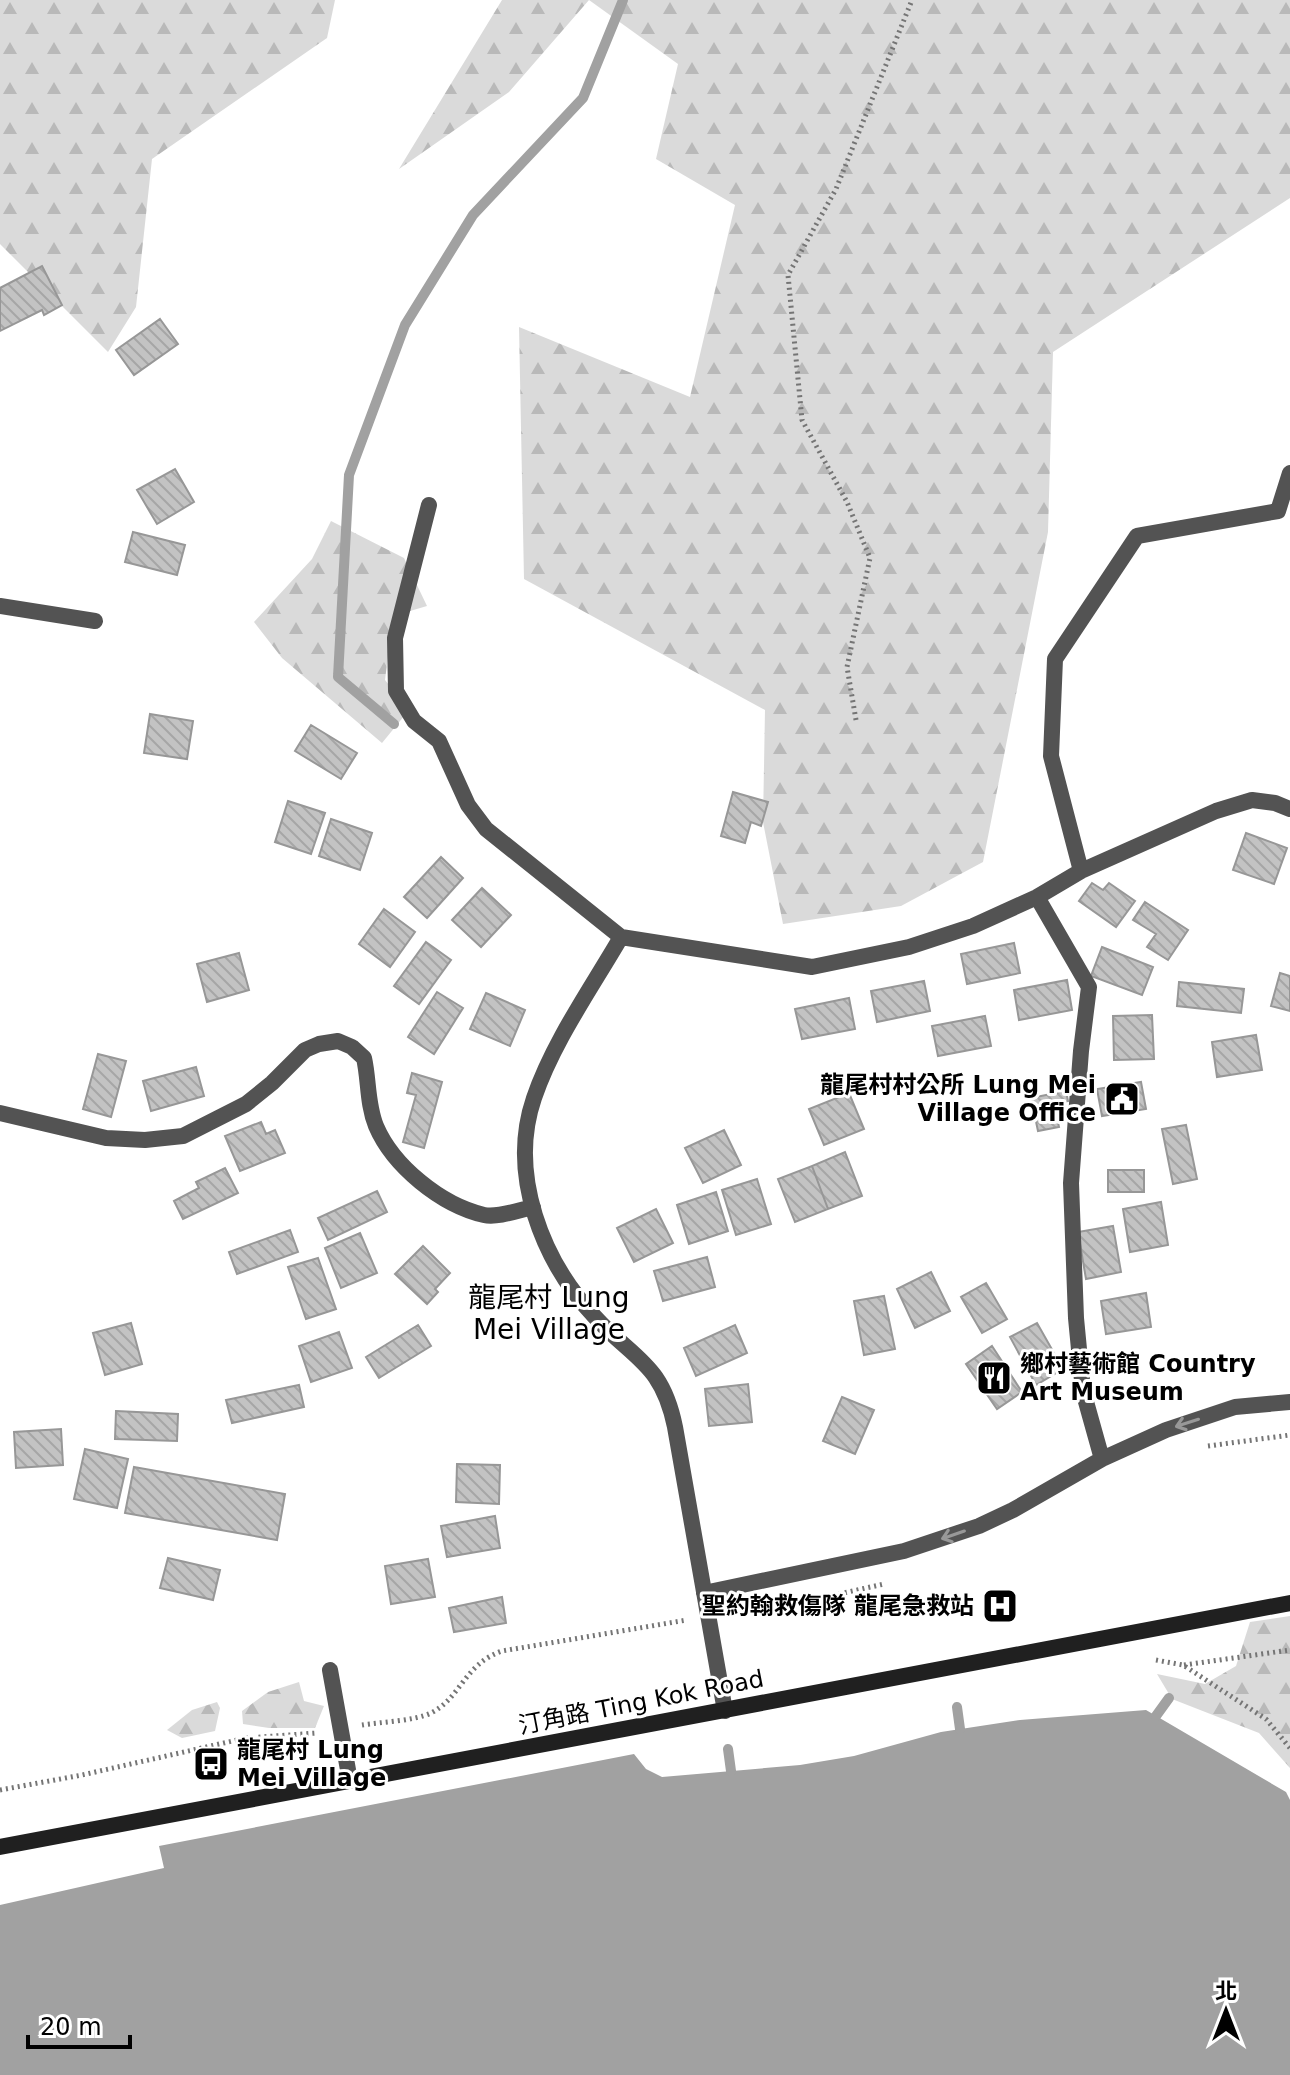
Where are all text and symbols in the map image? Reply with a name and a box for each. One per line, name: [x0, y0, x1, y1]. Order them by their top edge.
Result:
place label: 龍尾村村公所 Lung Mei Village Office: [820, 1071, 1096, 1127]
public building icon: 龍尾村村公所 Lung Mei Village Office: [1103, 1080, 1141, 1118]
district label: 龍尾村 Lung Mei Village: [468, 1281, 630, 1346]
place label: 鄉村藝術館 Country Art Museum: [1020, 1350, 1256, 1406]
restaurant icon: 鄉村藝術館 Country Art Museum: [975, 1359, 1013, 1397]
one-way arrow: [1175, 1417, 1200, 1432]
one-way arrow: [941, 1528, 966, 1543]
hospital icon: 聖約翰救傷隊 龍尾急救站: [981, 1587, 1019, 1625]
place label: 聖約翰救傷隊 龍尾急救站: [702, 1592, 974, 1620]
street label: 汀角路 Ting Kok Road: [516, 1664, 766, 1740]
place label: 龍尾村 Lung Mei Village: [237, 1736, 386, 1792]
bus stop icon: 龍尾村 Lung Mei Village: [192, 1745, 230, 1783]
north arrow: [1186, 1971, 1266, 2051]
text: 北: [1215, 1979, 1237, 2004]
scale bar: [28, 1999, 130, 2049]
text: 20 m: [40, 2013, 102, 2041]

